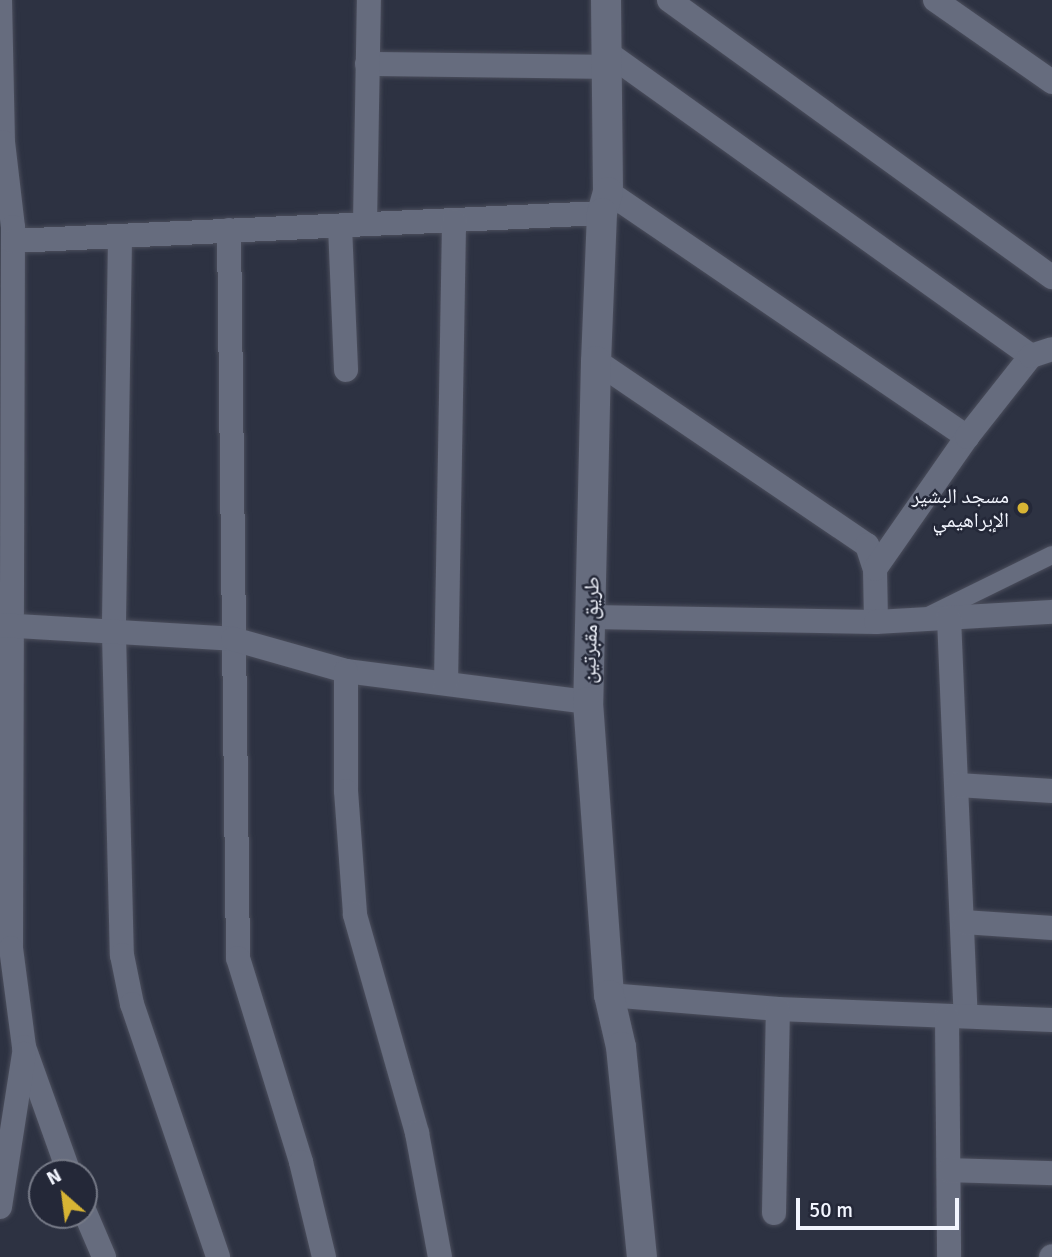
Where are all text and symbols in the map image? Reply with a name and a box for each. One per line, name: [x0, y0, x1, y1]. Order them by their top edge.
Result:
place label: مسجد البشير الإبراهيمي: [911, 483, 1009, 533]
marker: مسجد البشير الإبراهيمي: [1015, 500, 1031, 516]
street label: طريق مقبرتين: [576, 576, 604, 684]
north arrow: [28, 1159, 98, 1229]
text: N: [43, 1164, 66, 1191]
scale bar: [800, 1184, 963, 1228]
text: 50 m: [809, 1197, 853, 1223]

